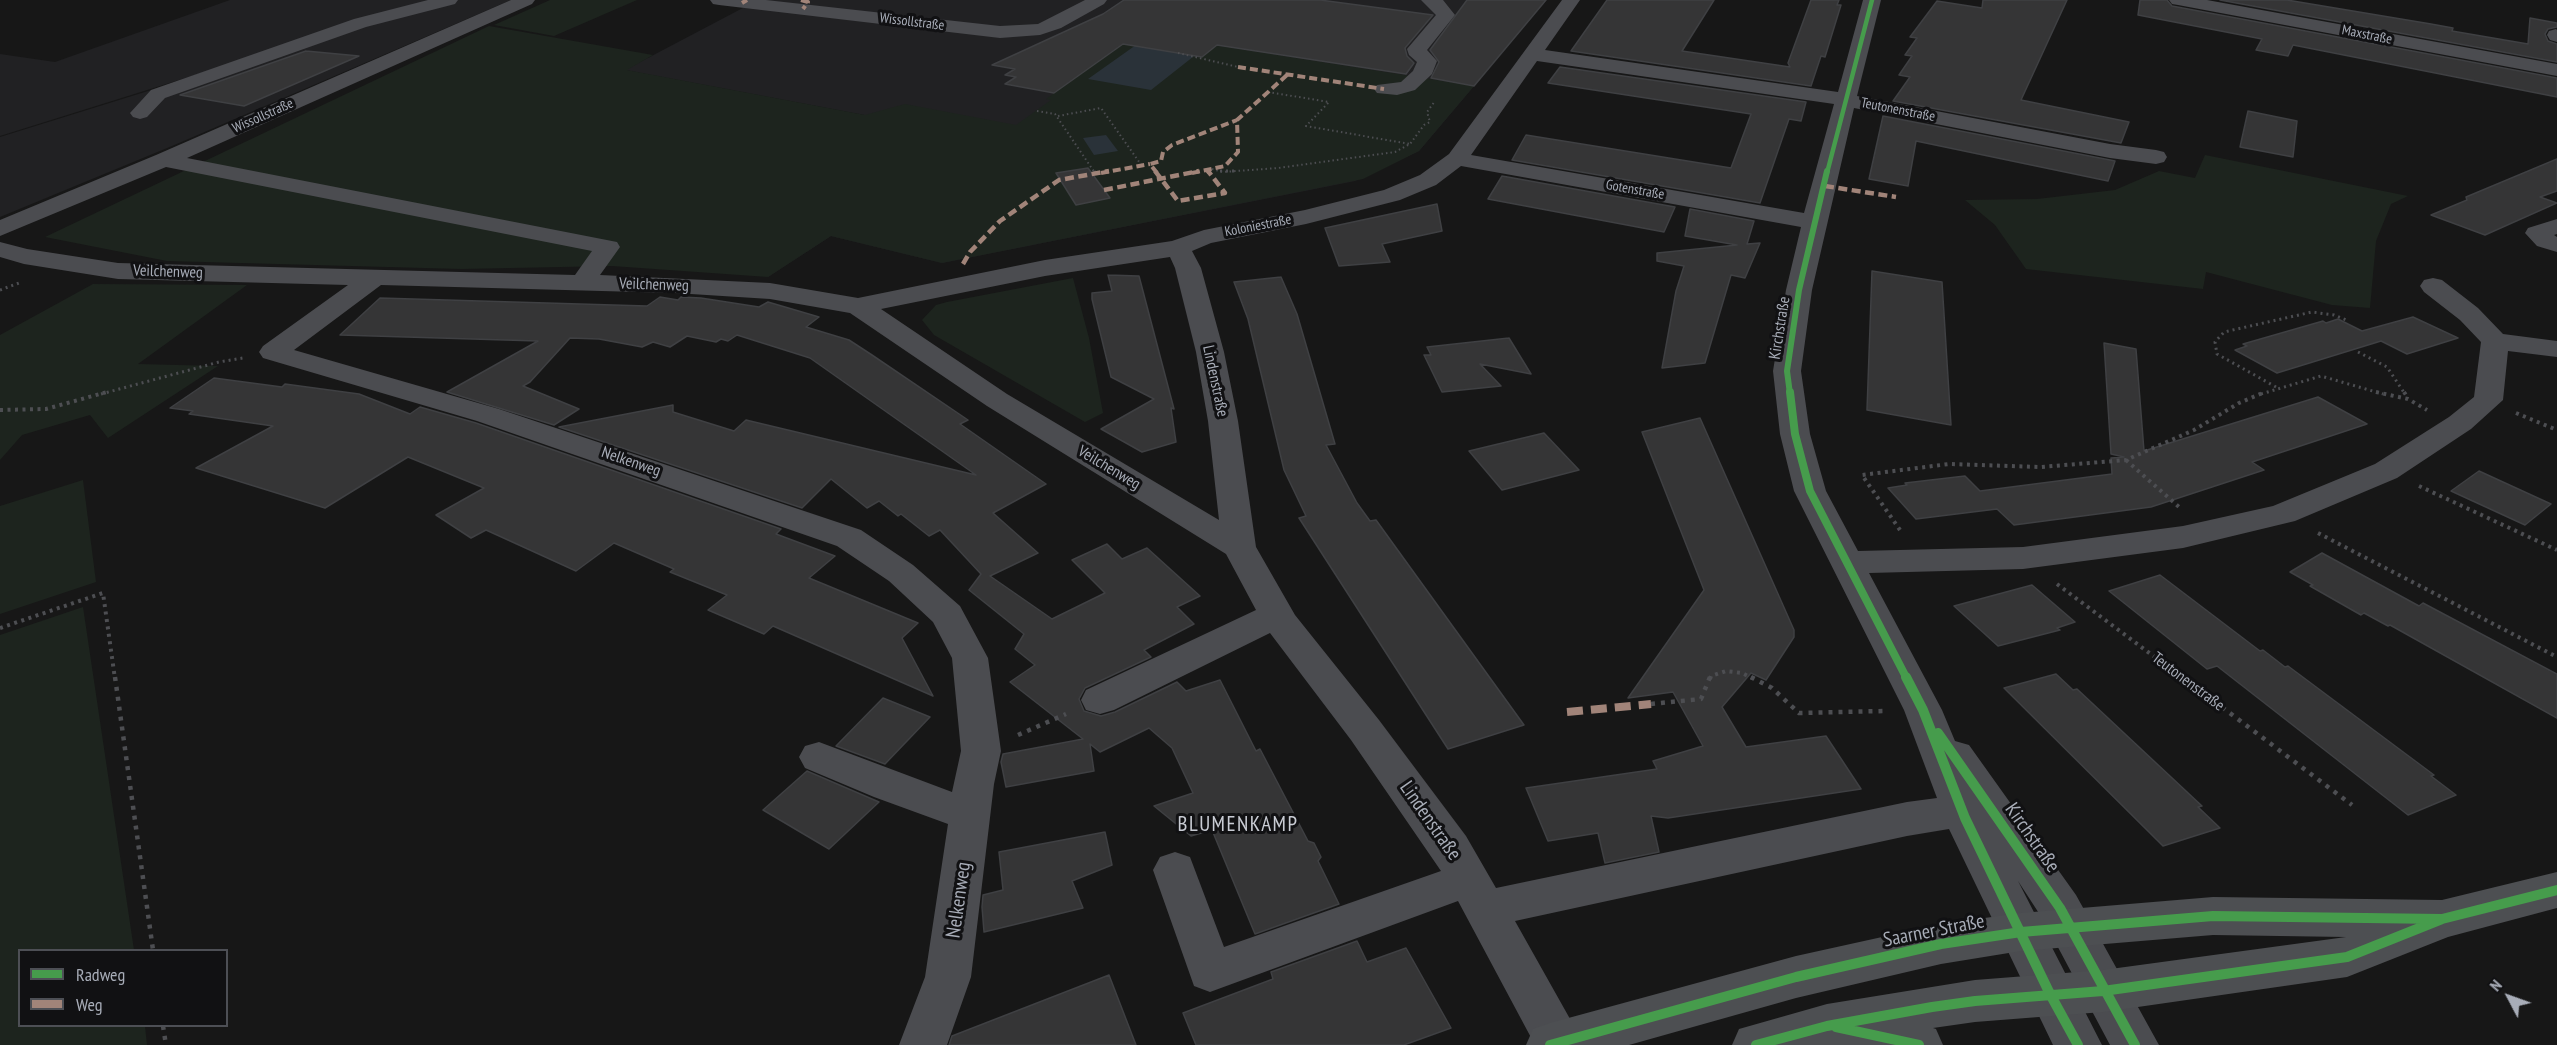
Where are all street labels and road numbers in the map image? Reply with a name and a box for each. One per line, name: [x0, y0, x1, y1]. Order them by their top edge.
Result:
street label: Wissollstraße: [879, 10, 945, 34]
street label: Maxstraße: [2340, 22, 2394, 48]
street label: Wissollstraße: [230, 95, 296, 137]
street label: Teutonenstraße: [1860, 95, 1936, 125]
street label: Gotenstraße: [1604, 177, 1666, 203]
street label: Koloniestraße: [1223, 211, 1293, 241]
street label: Veilchenweg: [133, 261, 203, 283]
street label: Veilchenweg: [619, 274, 689, 296]
street label: Kirchstraße: [1766, 295, 1794, 361]
street label: Lindenstraße: [1198, 343, 1232, 419]
street label: Veilchenweg: [1074, 442, 1144, 494]
street label: Nelkenweg: [599, 443, 663, 481]
street label: Teutonenstraße: [2148, 648, 2228, 716]
street label: Lindenstraße: [1394, 777, 1466, 865]
street label: Kirchstraße: [1999, 799, 2065, 877]
street label: Nelkenweg: [942, 860, 976, 940]
street label: Saarner Straße: [1881, 909, 1987, 953]

